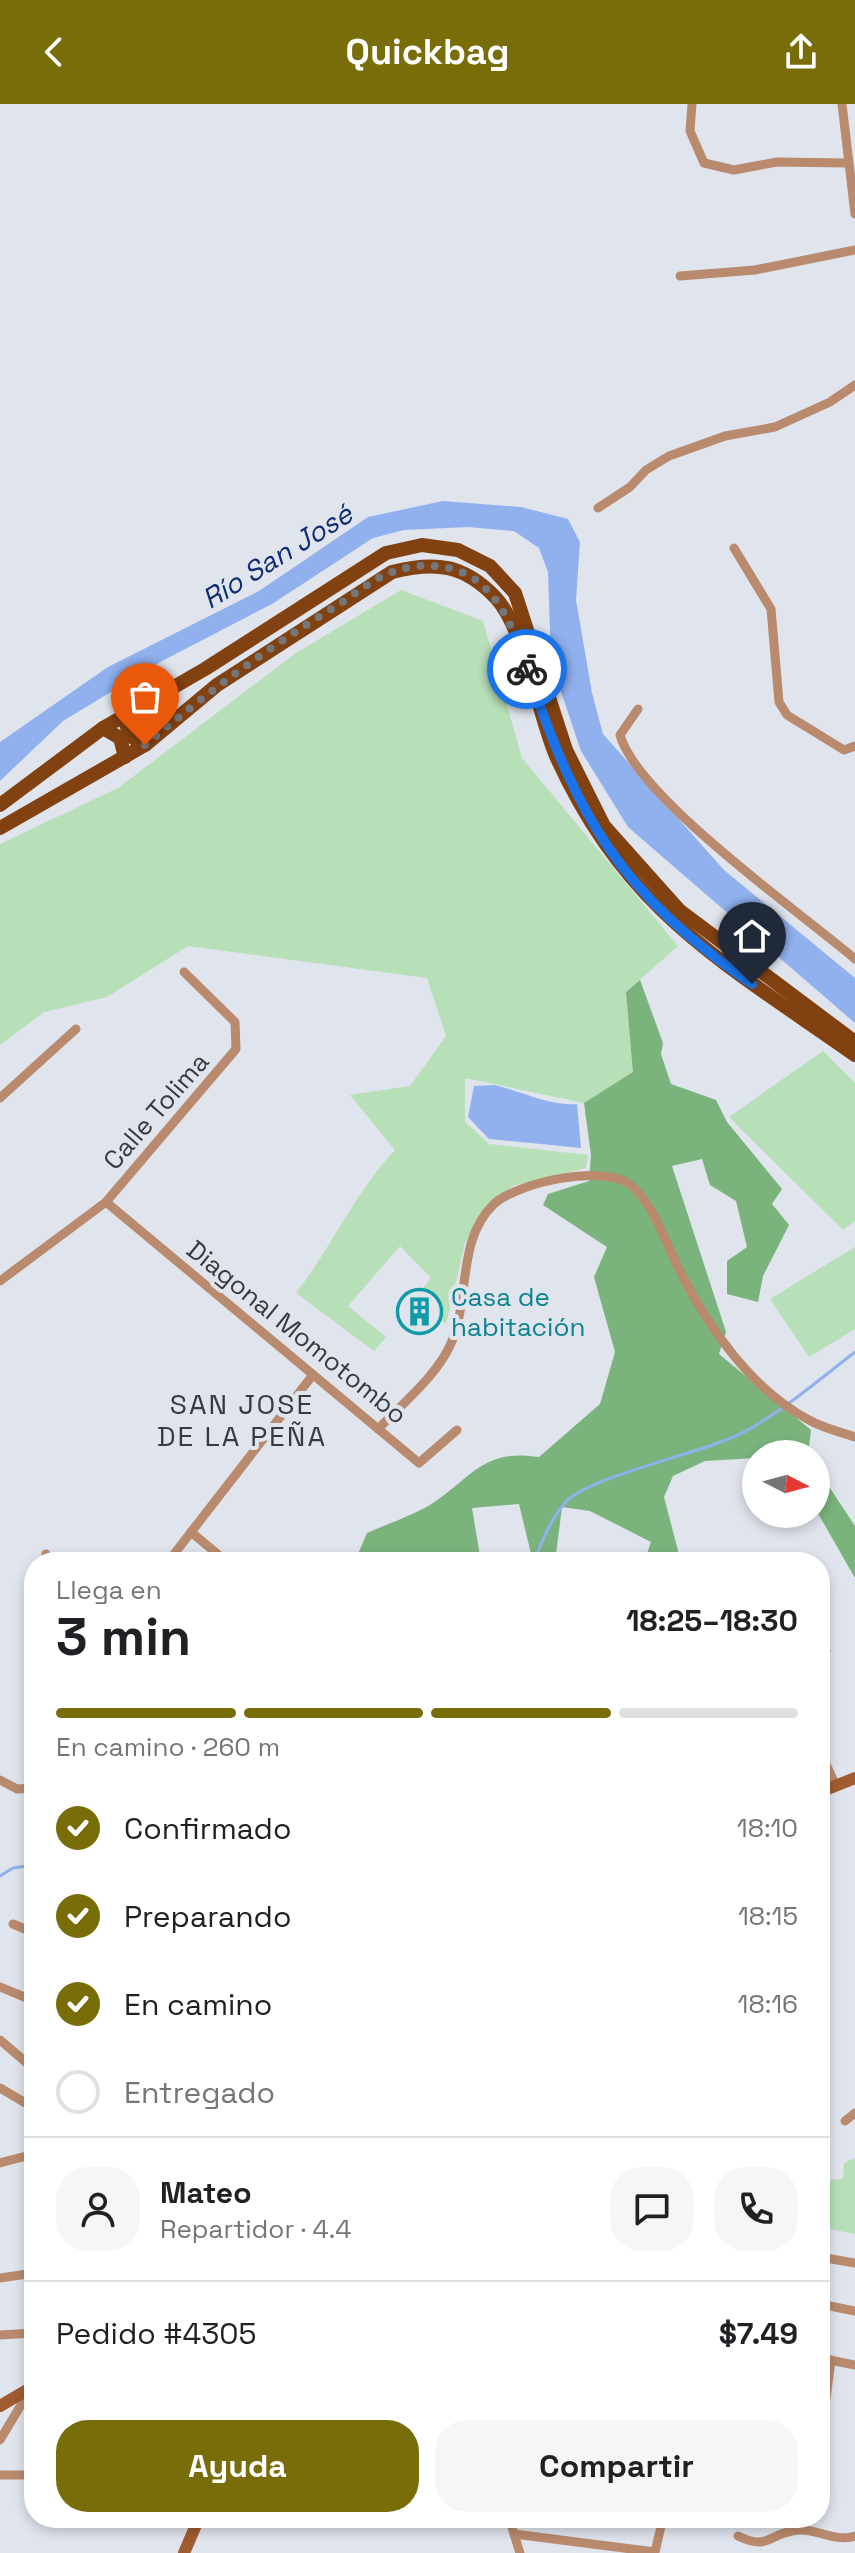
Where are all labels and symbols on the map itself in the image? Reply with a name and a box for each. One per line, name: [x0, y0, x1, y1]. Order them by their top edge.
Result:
water label: Río San José: [195, 495, 360, 617]
courier: [487, 629, 567, 709]
pin: [111, 663, 179, 745]
pin: [718, 902, 786, 984]
street label: Calle Tolima: [96, 1045, 216, 1177]
street label: Diagonal Momotombo: [180, 1233, 414, 1431]
place label: Casa de habitación: [451, 1280, 585, 1344]
building icon: Casa de habitación: [396, 1288, 444, 1336]
district label: SAN JOSE DE LA PEÑA: [157, 1386, 327, 1454]
north arrow: [742, 1440, 830, 1528]

